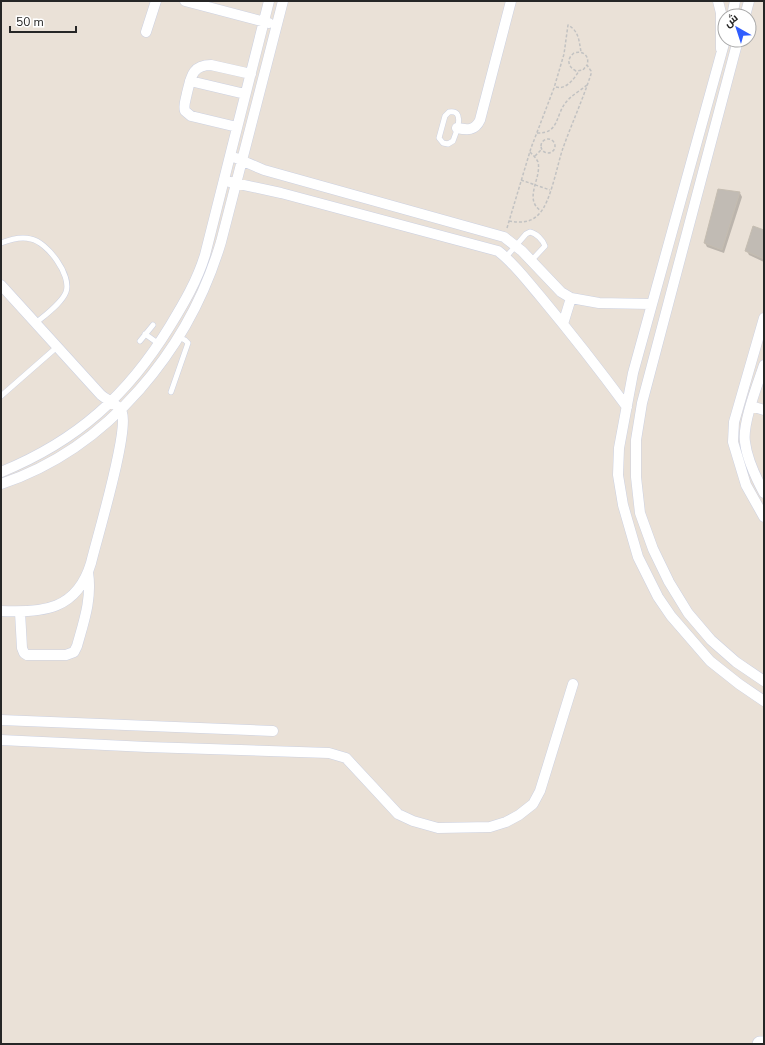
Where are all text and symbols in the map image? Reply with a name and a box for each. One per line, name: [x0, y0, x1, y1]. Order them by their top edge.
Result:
scale bar: [10, 8, 76, 34]
north arrow: [717, 8, 757, 48]
text: ش: [721, 10, 741, 31]
text: 50 m: [16, 14, 44, 30]

